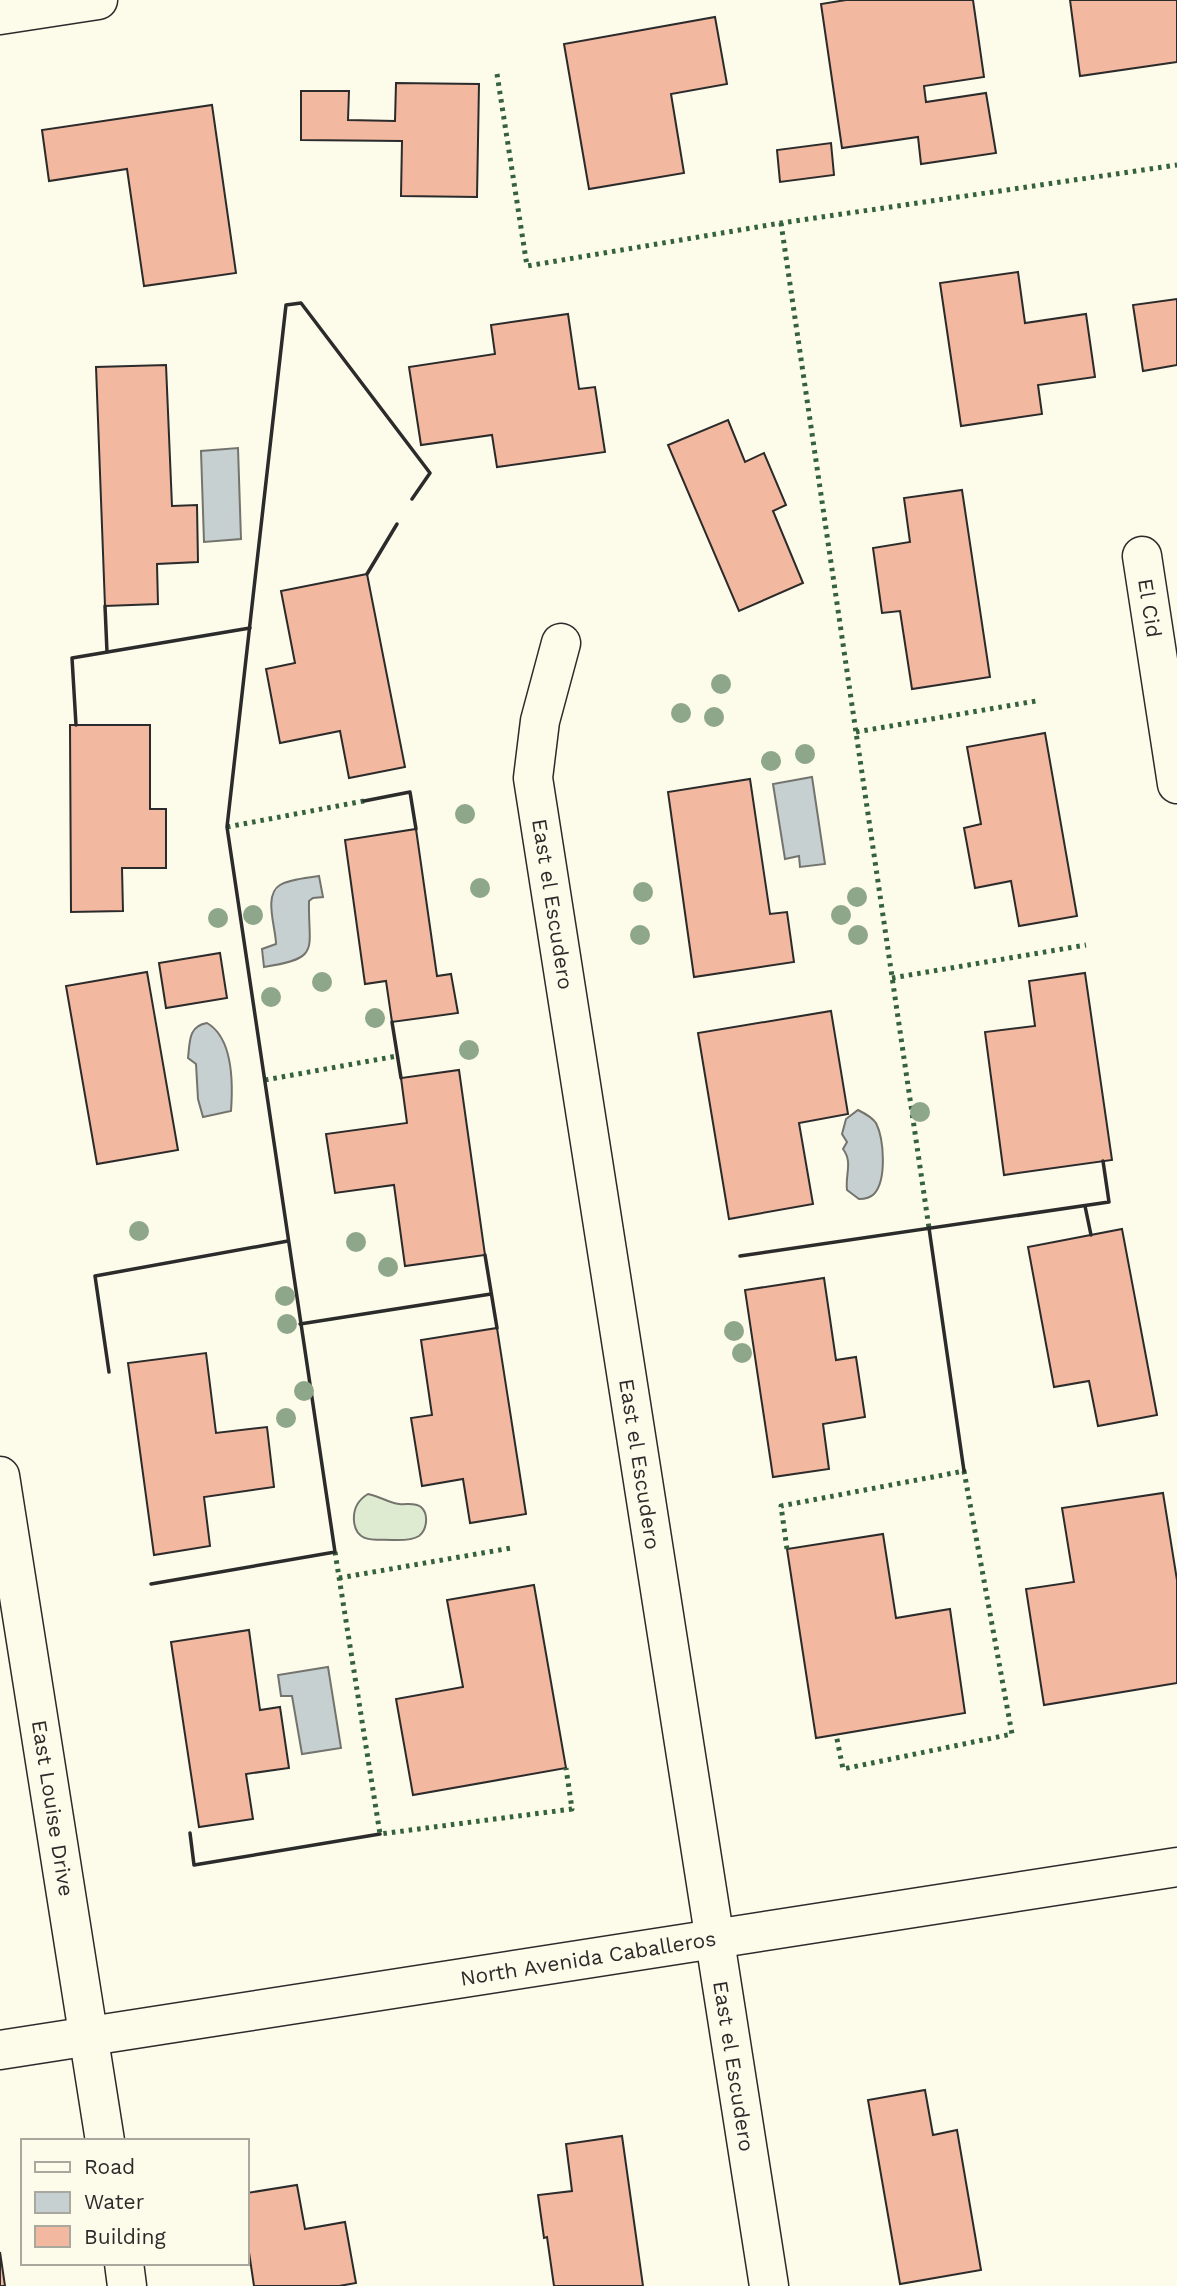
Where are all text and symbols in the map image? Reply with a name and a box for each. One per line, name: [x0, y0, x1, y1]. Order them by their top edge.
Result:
street label: El Cid: [1133, 577, 1167, 639]
street label: East el Escudero: [527, 817, 579, 991]
street label: East el Escudero: [614, 1377, 666, 1551]
street label: East Louise Drive: [27, 1718, 79, 1898]
street label: North Avenida Caballeros: [458, 1925, 718, 1991]
street label: East el Escudero: [708, 1979, 760, 2153]
legend: [21, 2139, 248, 2265]
text: Road: [84, 2154, 135, 2179]
text: Water: [84, 2189, 145, 2214]
text: Building: [84, 2224, 166, 2249]

